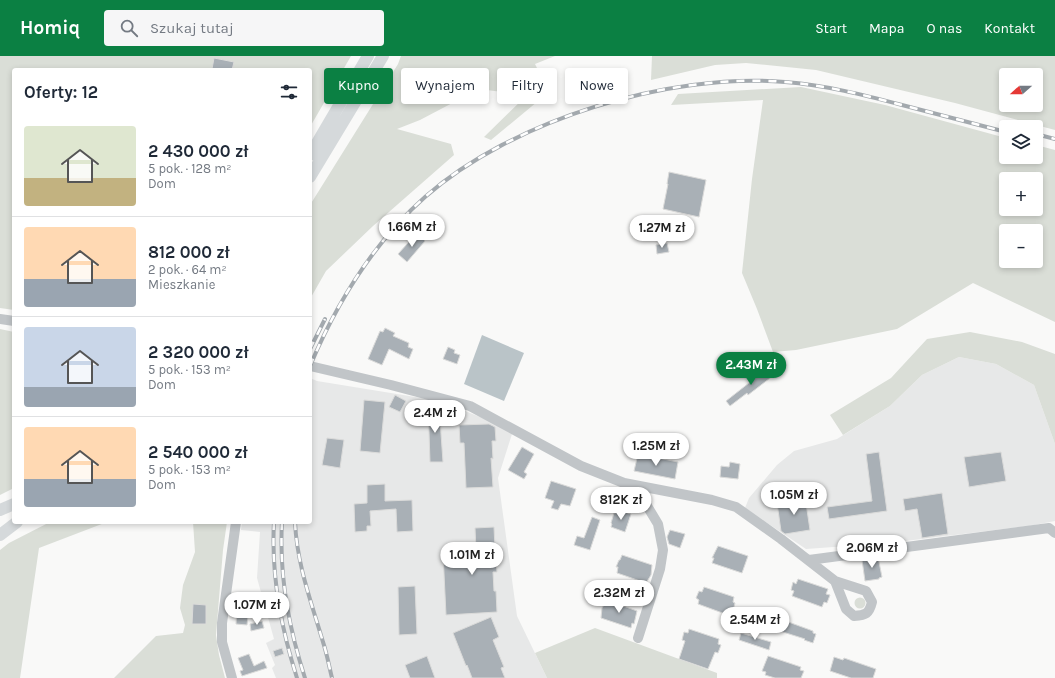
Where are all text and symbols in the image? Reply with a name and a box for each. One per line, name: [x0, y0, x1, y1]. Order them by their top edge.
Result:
search box: [104, 10, 384, 46]
text: Homiq: [20, 17, 80, 39]
icon: search: [118, 17, 140, 39]
text: Szukaj tutaj: [150, 19, 234, 37]
text: Start: [815, 20, 847, 37]
text: Mapa: [869, 20, 904, 37]
text: O nas: [926, 20, 962, 37]
text: Kontakt: [984, 20, 1035, 37]
chip: Kupno: [324, 68, 393, 104]
chip: Wynajem: [401, 68, 489, 104]
chip: Filtry: [497, 68, 557, 104]
chip: Nowe: [565, 68, 628, 104]
north arrow: [999, 68, 1043, 112]
map controls: [999, 68, 1043, 268]
icon: filters: [278, 81, 300, 103]
text: Oferty: 12: [24, 82, 98, 102]
button: layers: [999, 120, 1043, 164]
text: 2 430 000 zł: [148, 141, 248, 161]
icon: home: [56, 142, 104, 190]
text: 5 pok. · 128 m²: [148, 161, 232, 176]
button: +: [999, 172, 1043, 216]
text: Dom: [148, 176, 176, 191]
pin: 1.66M zł: [371, 214, 453, 248]
pin: 1.27M zł: [621, 215, 703, 249]
text: 1.66M zł: [388, 219, 436, 234]
text: 1.27M zł: [639, 220, 685, 235]
button: −: [999, 224, 1043, 268]
text: 812 000 zł: [148, 242, 230, 262]
icon: home: [56, 243, 104, 291]
text: 2 pok. · 64 m²: [148, 262, 227, 277]
text: Mieszkanie: [148, 277, 215, 292]
text: 2 320 000 zł: [148, 342, 249, 362]
icon: home: [56, 343, 104, 391]
pin: 2.43M zł: [710, 352, 792, 386]
text: 2.43M zł: [725, 357, 777, 372]
text: 5 pok. · 153 m²: [148, 362, 231, 377]
text: Dom: [148, 377, 176, 392]
pin: 2.4M zł: [398, 400, 472, 434]
text: 2.4M zł: [413, 405, 457, 420]
pin: 1.25M zł: [615, 433, 697, 467]
text: 1.25M zł: [632, 438, 680, 453]
text: 2 540 000 zł: [148, 442, 248, 462]
icon: home: [56, 443, 104, 491]
text: 5 pok. · 153 m²: [148, 462, 231, 477]
text: Dom: [148, 477, 176, 492]
pin: 1.05M zł: [753, 482, 835, 516]
pin: 812K zł: [584, 487, 658, 521]
text: 1.05M zł: [770, 487, 818, 502]
text: 812K zł: [599, 492, 643, 507]
pin: 2.06M zł: [831, 535, 913, 569]
text: 2.06M zł: [846, 540, 898, 555]
pin: 1.01M zł: [431, 542, 513, 576]
text: 1.01M zł: [449, 547, 495, 562]
pin: 2.32M zł: [578, 580, 660, 614]
text: 2.32M zł: [593, 585, 645, 600]
pin: 1.07M zł: [216, 592, 298, 626]
text: 1.07M zł: [233, 597, 281, 612]
pin: 2.54M zł: [714, 607, 796, 641]
text: 2.54M zł: [729, 612, 781, 627]

